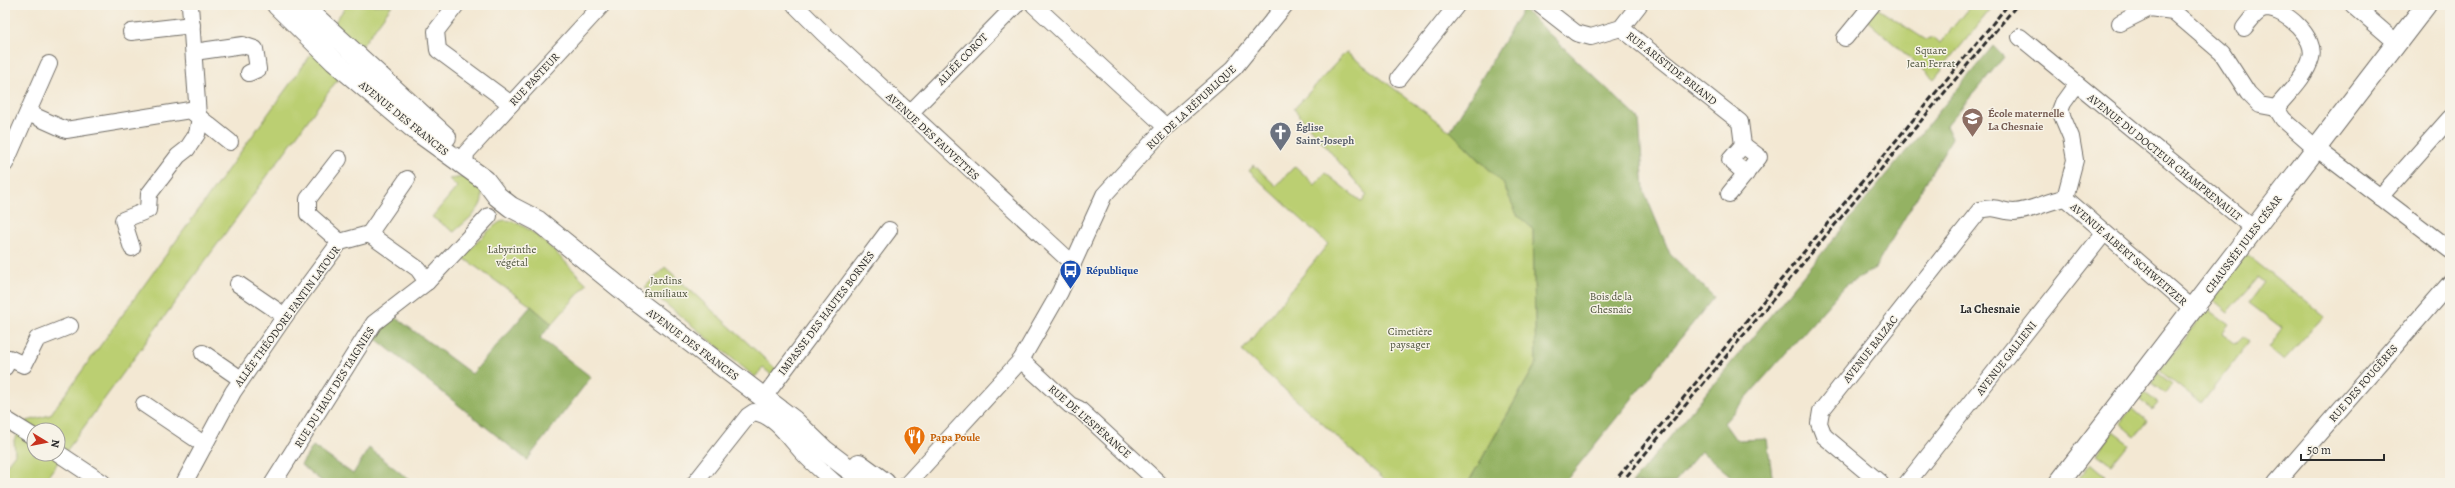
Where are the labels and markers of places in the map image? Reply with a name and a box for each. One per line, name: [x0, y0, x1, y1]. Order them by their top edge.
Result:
school or university icon: École maternelle La Chesnaie: [1960, 106, 1986, 139]
place label: École maternelle La Chesnaie: [1988, 106, 2064, 134]
church icon: Église Saint-Joseph: [1268, 120, 1294, 153]
place label: Église Saint-Joseph: [1296, 120, 1354, 148]
bus stop icon: République: [1058, 257, 1084, 290]
place label: République: [1086, 263, 1138, 278]
restaurant icon: Papa Poule: [901, 424, 927, 457]
place label: Papa Poule: [930, 430, 980, 445]

